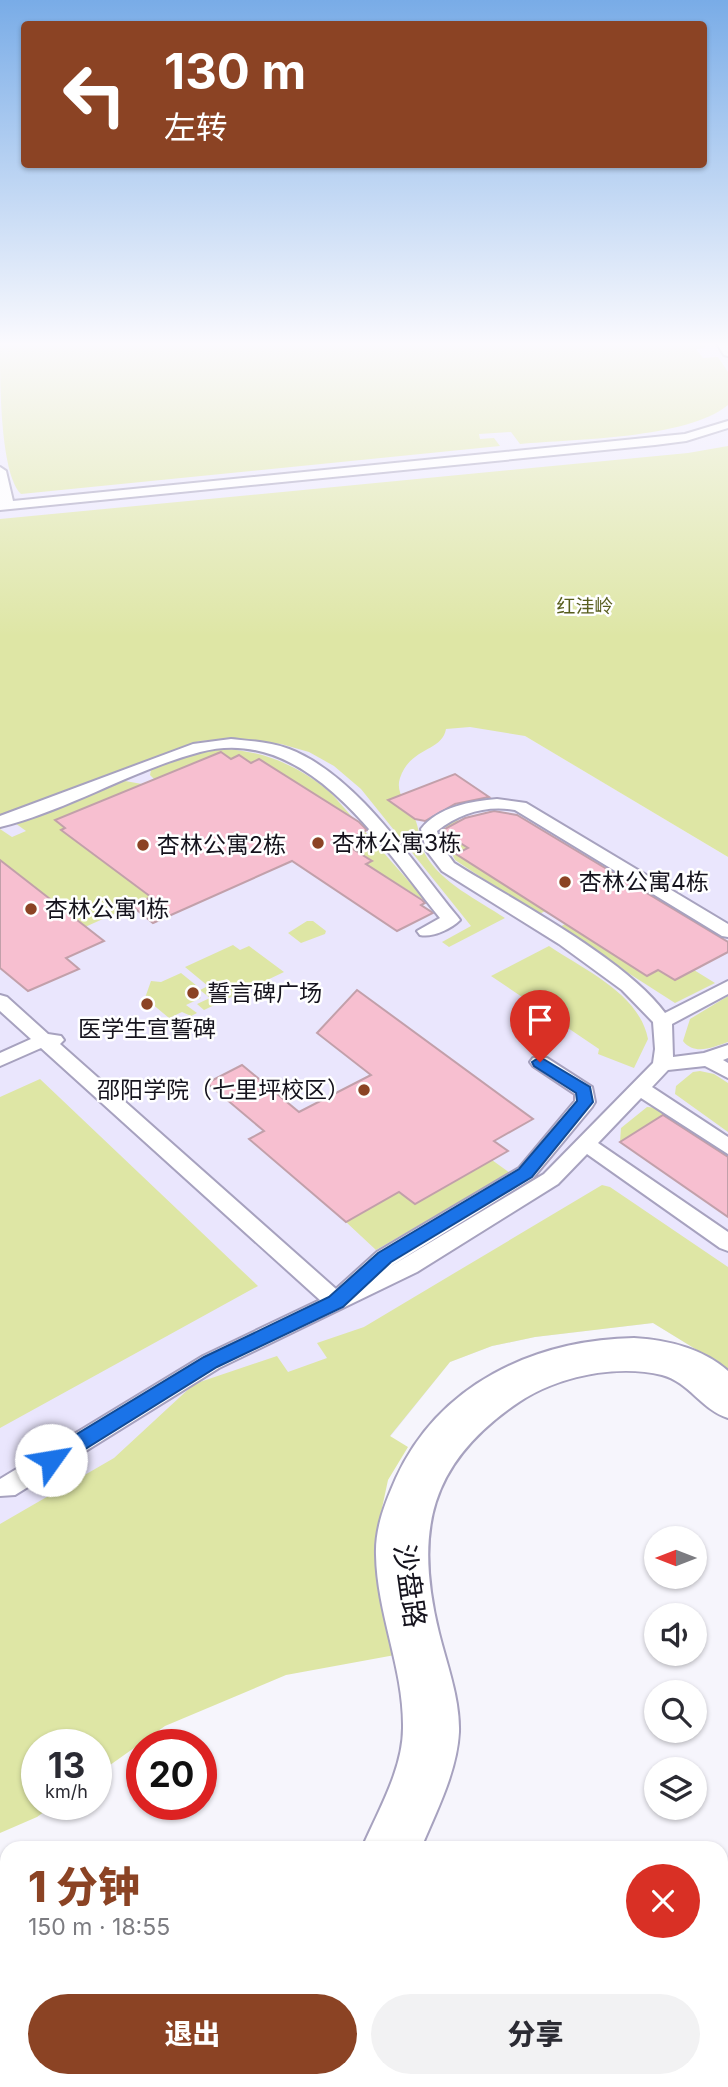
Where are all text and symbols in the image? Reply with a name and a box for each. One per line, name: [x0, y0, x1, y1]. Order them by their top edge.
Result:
text: 130 m: [164, 42, 306, 101]
icon: left: [49, 49, 140, 140]
text: 左转: [164, 108, 228, 147]
park label: 红洼岭: [556, 595, 614, 618]
place label: 杏林公寓3栋: [332, 829, 461, 857]
place label: 杏林公寓2栋: [157, 831, 286, 859]
marker: 杏林公寓3栋: [310, 835, 326, 851]
marker: 杏林公寓2栋: [135, 837, 151, 853]
place label: 杏林公寓4栋: [579, 868, 709, 896]
marker: 杏林公寓4栋: [557, 874, 573, 890]
place label: 杏林公寓1栋: [45, 895, 169, 923]
marker: 杏林公寓1栋: [23, 901, 39, 917]
place label: 誓言碑广场: [207, 979, 322, 1007]
marker: 誓言碑广场: [185, 985, 201, 1001]
pin: [510, 990, 570, 1062]
marker: 医学生宣誓碑: [139, 996, 155, 1012]
icon: arrive: [521, 1001, 559, 1039]
place label: 医学生宣誓碑: [78, 1015, 216, 1043]
place label: 邵阳学院（七里坪校区）: [97, 1076, 350, 1104]
marker: 邵阳学院（七里坪校区）: [356, 1082, 372, 1098]
position arrow: [14, 1423, 88, 1497]
north arrow: [644, 1526, 707, 1589]
map controls: [644, 1526, 707, 1820]
street label: 沙盘路: [387, 1542, 433, 1630]
button: sound: [644, 1603, 707, 1666]
button: search: [644, 1680, 707, 1743]
speed limit sign: 20: [126, 1729, 217, 1820]
text: 13: [48, 1744, 85, 1786]
button: layers: [644, 1757, 707, 1820]
text: km/h: [45, 1781, 88, 1802]
text: 1 分钟: [28, 1861, 140, 1912]
button: close: [626, 1864, 700, 1938]
text: 150 m · 18:55: [28, 1913, 170, 1941]
button: 退出: [28, 1994, 357, 2074]
button: 分享: [371, 1994, 700, 2074]

